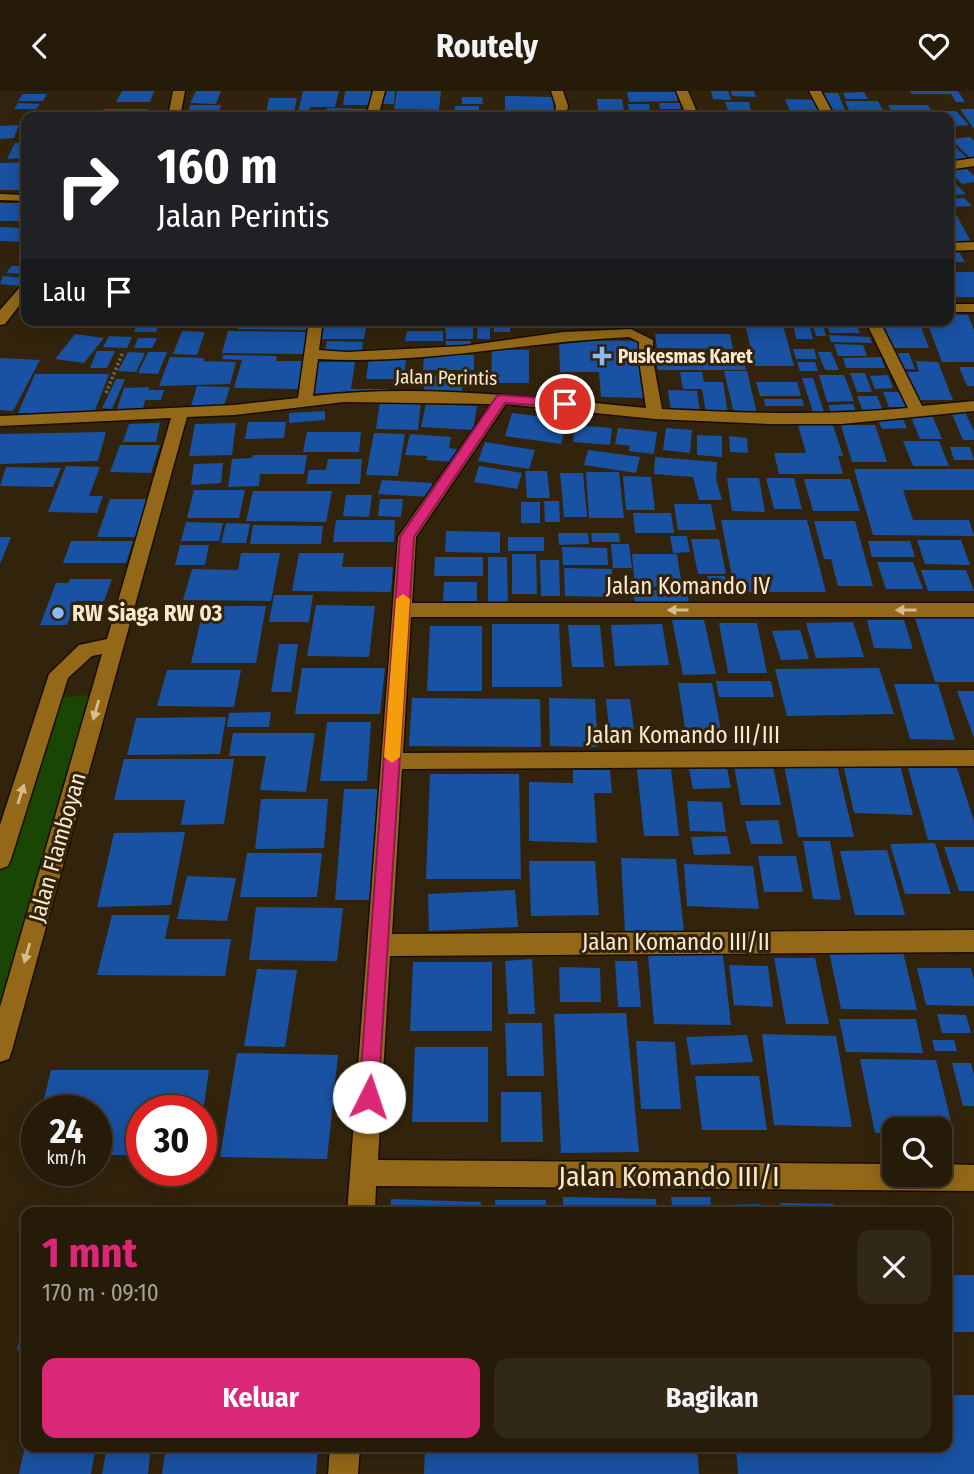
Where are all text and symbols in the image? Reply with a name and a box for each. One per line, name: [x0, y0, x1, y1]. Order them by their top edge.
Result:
icon: back: [21, 27, 59, 65]
text: Routely: [436, 27, 538, 65]
icon: heart: [915, 27, 953, 65]
text: 160 m: [157, 137, 278, 196]
icon: right: [42, 140, 133, 231]
text: Jalan Perintis: [157, 197, 329, 235]
icon: arrive: [100, 273, 138, 311]
text: Lalu: [42, 277, 86, 308]
place label: Puskesmas Karet: [618, 345, 753, 368]
marker: Puskesmas Karet: [592, 346, 612, 366]
street label: Jalan Perintis: [395, 365, 497, 390]
pin: [535, 374, 595, 434]
icon: arrive: [546, 385, 584, 423]
street label: Jalan Komando IV: [606, 572, 771, 600]
place label: RW Siaga RW 03: [72, 599, 222, 627]
one-way arrow: [667, 604, 689, 616]
one-way arrow: [895, 604, 917, 616]
marker: RW Siaga RW 03: [50, 605, 66, 621]
one-way arrow: [90, 700, 101, 722]
street label: Jalan Komando III/III: [586, 721, 780, 749]
street label: Jalan Flamboyan: [22, 769, 92, 925]
one-way arrow: [16, 784, 27, 805]
street label: Jalan Komando III/II: [582, 928, 770, 956]
one-way arrow: [22, 943, 32, 964]
position arrow: [332, 1060, 406, 1134]
speed limit sign: 30: [126, 1095, 217, 1186]
text: 24: [50, 1110, 83, 1152]
map controls: [882, 1117, 952, 1187]
button: search: [882, 1117, 952, 1187]
text: km/h: [46, 1147, 87, 1169]
street label: Jalan Komando III/I: [558, 1160, 780, 1193]
text: 1 mnt: [42, 1228, 137, 1278]
button: close: [857, 1230, 931, 1304]
text: 170 m · 09:10: [42, 1279, 159, 1307]
button: Keluar: [42, 1358, 480, 1438]
button: Bagikan: [494, 1358, 931, 1438]

